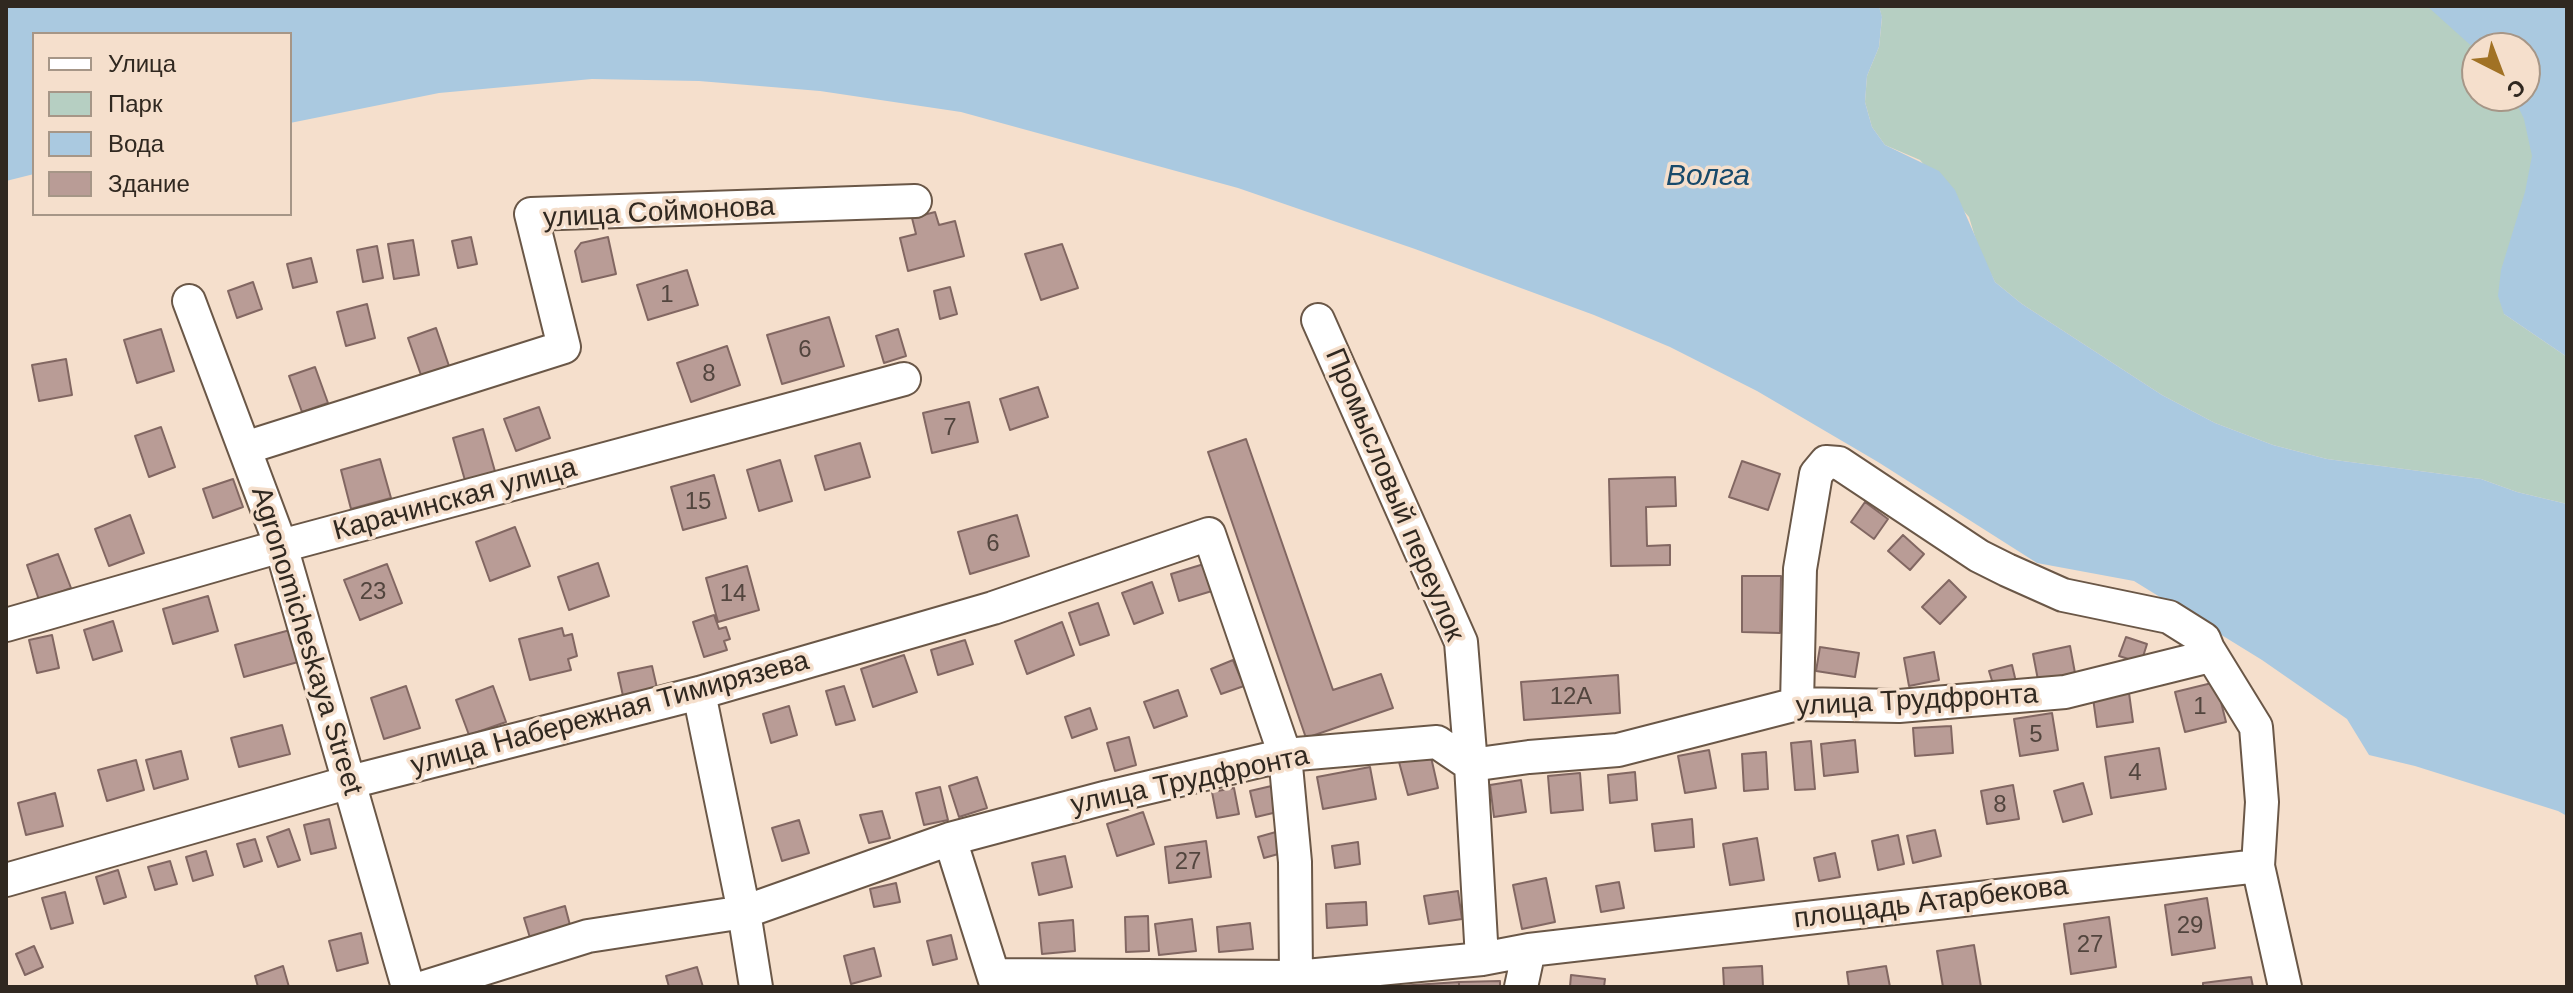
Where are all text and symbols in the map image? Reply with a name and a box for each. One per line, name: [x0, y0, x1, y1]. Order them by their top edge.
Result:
legend: [32, 32, 292, 216]
north arrow: [2461, 32, 2541, 112]
text: Улица: [108, 50, 176, 77]
text: С: [2502, 74, 2530, 103]
text: Парк: [108, 90, 162, 117]
text: Вода: [108, 130, 164, 157]
water label: Волга: [1666, 159, 1750, 195]
text: Здание: [108, 170, 190, 197]
street label: улица Соймонова: [542, 190, 776, 236]
house number: 1: [660, 281, 674, 309]
house number: 6: [798, 336, 812, 364]
street label: Промысловый переулок: [1317, 344, 1471, 646]
house number: 8: [702, 360, 716, 388]
house number: 7: [943, 414, 957, 442]
street label: Карачинская улица: [330, 451, 580, 549]
street label: Agronomicheskaya Street: [243, 483, 369, 799]
house number: 15: [685, 488, 711, 516]
house number: 6: [986, 530, 1000, 558]
house number: 23: [360, 578, 386, 606]
house number: 14: [720, 580, 746, 608]
street label: улица Набережная Тимирязева: [407, 645, 813, 783]
street label: улица Трудфронта: [1795, 678, 2039, 724]
house number: 12А: [1550, 683, 1592, 711]
house number: 1: [2193, 693, 2207, 721]
house number: 5: [2029, 721, 2043, 749]
street label: улица Трудфронта: [1068, 739, 1312, 823]
house number: 4: [2128, 759, 2142, 787]
house number: 8: [1993, 791, 2007, 819]
house number: 27: [1175, 848, 1201, 876]
street label: площадь Атарбекова: [1792, 870, 2070, 936]
house number: 29: [2177, 912, 2203, 940]
house number: 27: [2077, 931, 2103, 959]

